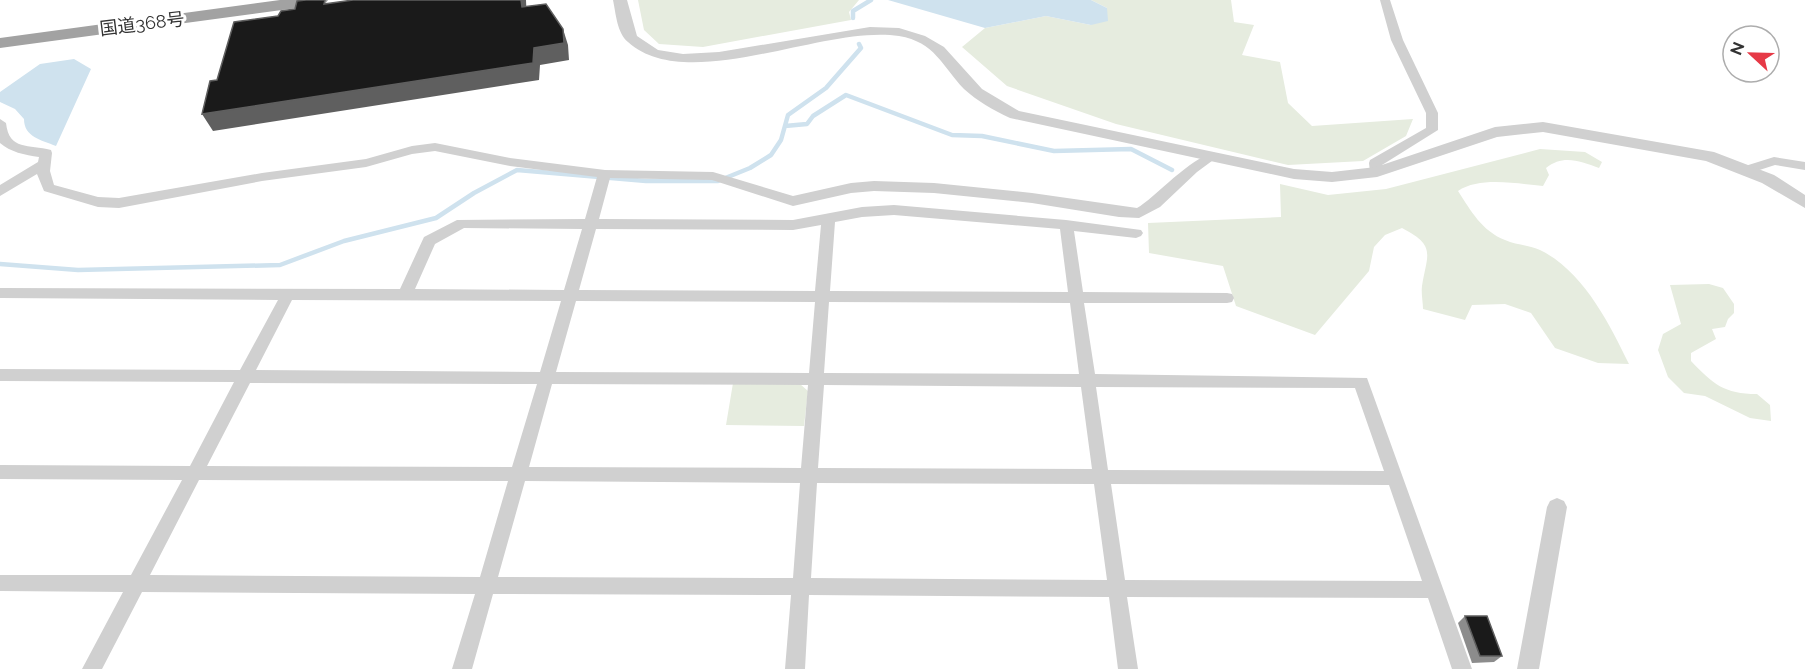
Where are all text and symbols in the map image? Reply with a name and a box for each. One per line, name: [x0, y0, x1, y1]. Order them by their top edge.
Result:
street label: 国道368号: [98, 8, 185, 39]
north arrow: [1721, 24, 1781, 84]
text: N: [1726, 39, 1749, 58]

